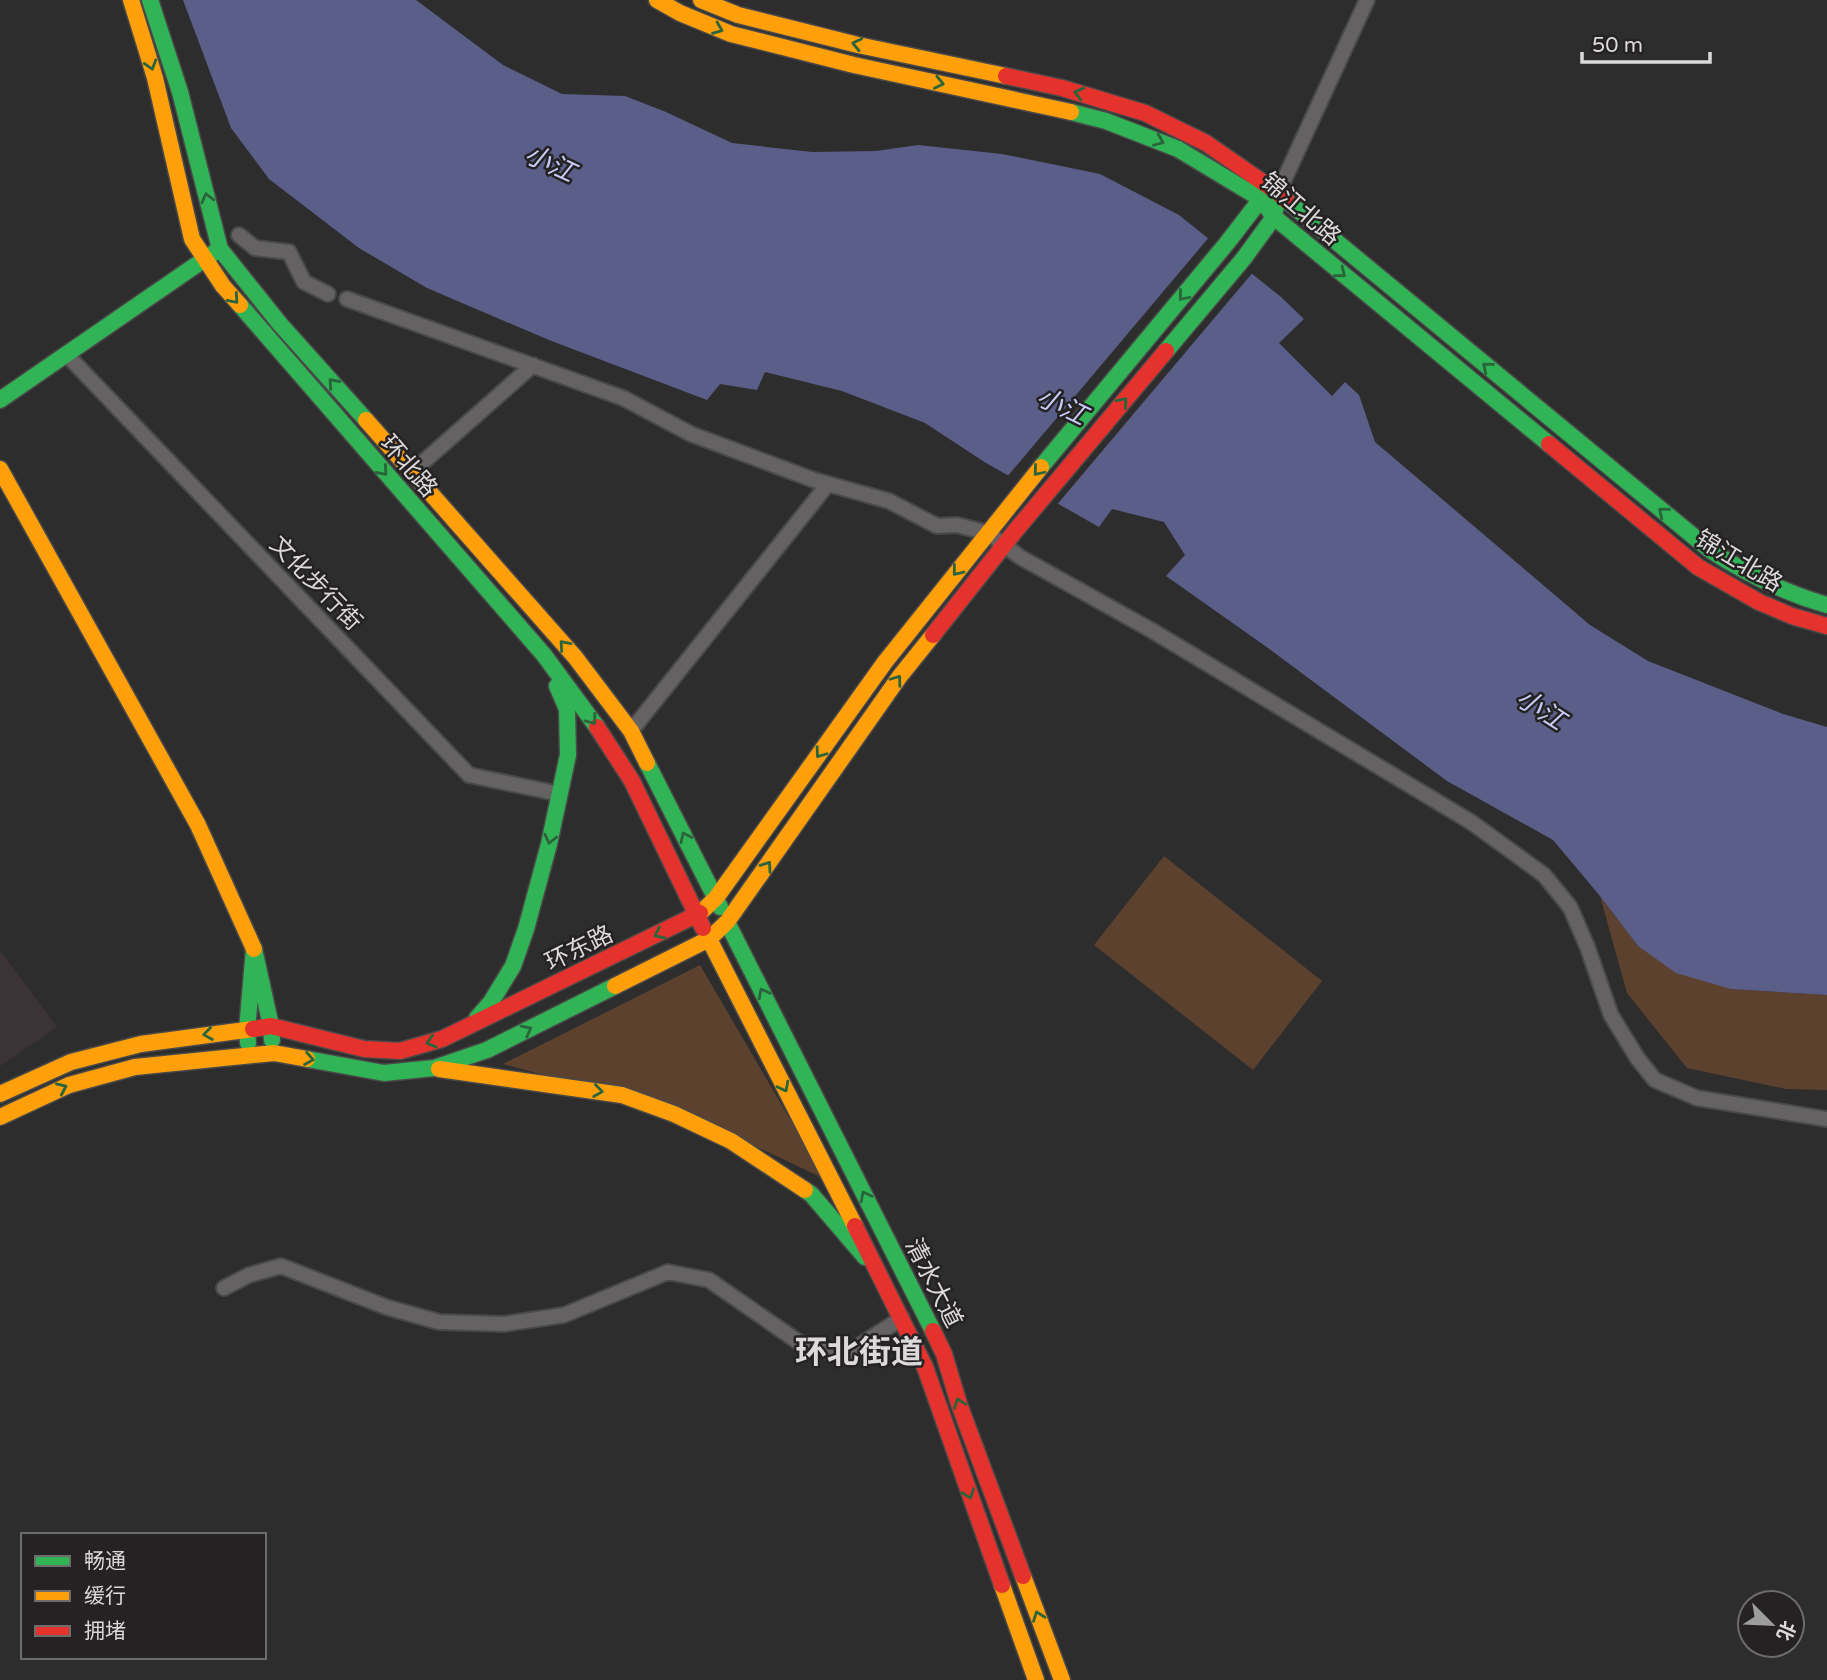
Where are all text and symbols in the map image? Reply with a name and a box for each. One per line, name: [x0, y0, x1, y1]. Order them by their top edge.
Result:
one-way arrow: [712, 21, 724, 35]
scale bar: [1582, 21, 1710, 65]
text: 50 m: [1592, 33, 1643, 58]
one-way arrow: [851, 38, 863, 53]
one-way arrow: [143, 58, 157, 71]
one-way arrow: [933, 75, 945, 90]
one-way arrow: [1073, 87, 1085, 101]
one-way arrow: [1152, 133, 1164, 147]
water label: 小江: [520, 138, 583, 190]
street label: 锦江北路: [1255, 167, 1346, 252]
one-way arrow: [201, 192, 215, 204]
one-way arrow: [1333, 265, 1346, 277]
one-way arrow: [1179, 287, 1191, 300]
one-way arrow: [226, 291, 238, 304]
one-way arrow: [1483, 363, 1495, 376]
one-way arrow: [329, 378, 341, 391]
water label: 小江: [1032, 381, 1095, 433]
one-way arrow: [1115, 398, 1127, 411]
street label: 环北路: [374, 430, 443, 503]
one-way arrow: [375, 462, 387, 475]
one-way arrow: [1034, 462, 1046, 475]
one-way arrow: [1659, 508, 1672, 520]
street label: 锦江北路: [1690, 524, 1787, 599]
street label: 文化步行街: [264, 530, 368, 637]
one-way arrow: [953, 564, 966, 576]
one-way arrow: [560, 640, 572, 653]
one-way arrow: [889, 675, 901, 688]
water label: 小江: [1510, 682, 1573, 738]
one-way arrow: [584, 712, 596, 725]
one-way arrow: [816, 745, 828, 758]
one-way arrow: [680, 832, 694, 844]
one-way arrow: [544, 833, 558, 845]
one-way arrow: [759, 861, 771, 874]
street label: 环东路: [541, 920, 618, 977]
one-way arrow: [654, 926, 666, 940]
one-way arrow: [758, 988, 772, 1000]
one-way arrow: [520, 1024, 532, 1038]
one-way arrow: [203, 1027, 214, 1042]
one-way arrow: [426, 1034, 438, 1048]
one-way arrow: [303, 1051, 315, 1066]
one-way arrow: [776, 1080, 789, 1092]
one-way arrow: [55, 1082, 67, 1096]
one-way arrow: [592, 1084, 604, 1099]
one-way arrow: [859, 1191, 873, 1203]
street label: 清水大道: [899, 1234, 968, 1333]
district label: 环北街道: [795, 1334, 923, 1372]
one-way arrow: [953, 1397, 967, 1409]
one-way arrow: [961, 1488, 975, 1500]
legend: [21, 1533, 266, 1659]
text: 畅通: [84, 1549, 126, 1574]
text: 缓行: [84, 1584, 126, 1609]
north arrow: [1736, 1589, 1806, 1659]
one-way arrow: [1033, 1610, 1047, 1622]
text: 北: [1772, 1617, 1800, 1644]
text: 拥堵: [84, 1619, 126, 1644]

